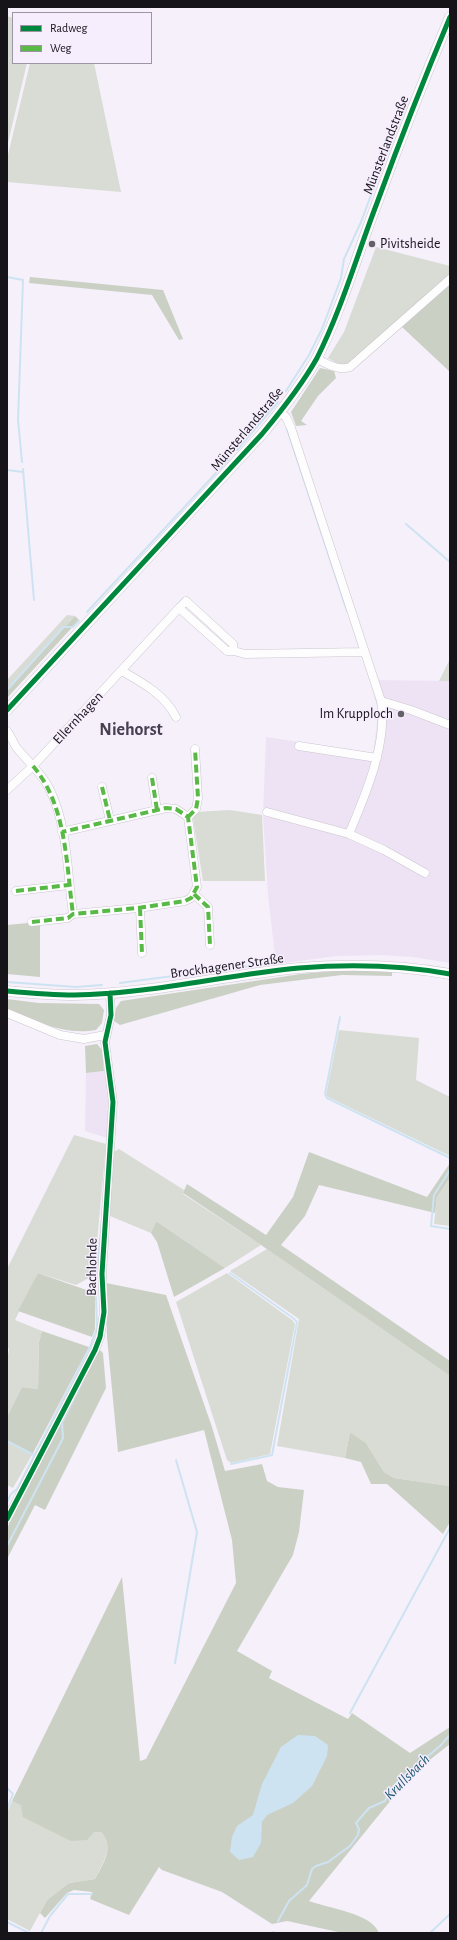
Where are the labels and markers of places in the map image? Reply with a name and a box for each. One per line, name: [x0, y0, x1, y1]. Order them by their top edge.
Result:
place label: Pivitsheide: [380, 236, 440, 252]
marker: Pivitsheide: [367, 239, 377, 249]
place label: Im Krupploch: [319, 706, 393, 722]
marker: Im Krupploch: [396, 709, 406, 719]

